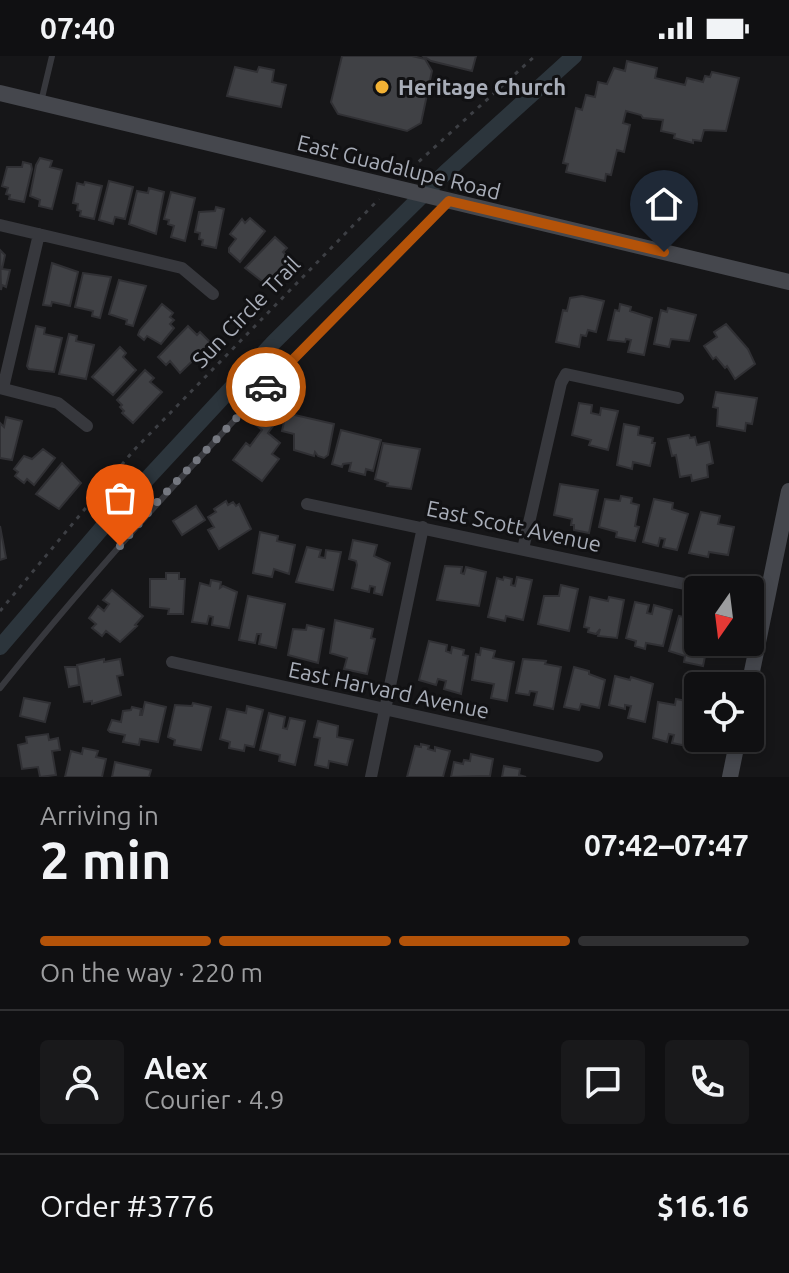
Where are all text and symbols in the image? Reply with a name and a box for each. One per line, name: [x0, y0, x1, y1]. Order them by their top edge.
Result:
text: 07:40: [40, 11, 115, 45]
place label: Heritage Church: [398, 74, 566, 99]
marker: Heritage Church: [373, 78, 391, 96]
street label: East Guadalupe Road: [295, 129, 503, 204]
pin: [630, 170, 698, 252]
icon: home: [642, 182, 686, 226]
street label: Sun Circle Trail: [187, 251, 305, 372]
courier: [226, 347, 306, 427]
icon: car: [244, 365, 288, 409]
pin: [86, 464, 154, 546]
icon: bag: [98, 476, 142, 520]
street label: East Scott Avenue: [425, 495, 604, 556]
north arrow: [684, 576, 764, 656]
map controls: [684, 576, 764, 752]
street label: East Harvard Avenue: [286, 656, 492, 723]
button: locate: [684, 672, 764, 752]
text: Arriving in: [40, 801, 159, 830]
text: 07:42–07:47: [584, 828, 749, 862]
text: 2 min: [40, 831, 171, 889]
text: On the way · 220 m: [40, 958, 263, 987]
button: person: [40, 1040, 124, 1124]
button: chat: [561, 1040, 645, 1124]
button: phone: [665, 1040, 749, 1124]
text: Alex: [144, 1051, 208, 1085]
text: Courier · 4.9: [144, 1085, 284, 1114]
text: Order #3776: [40, 1189, 214, 1223]
text: $16.16: [657, 1189, 749, 1223]

